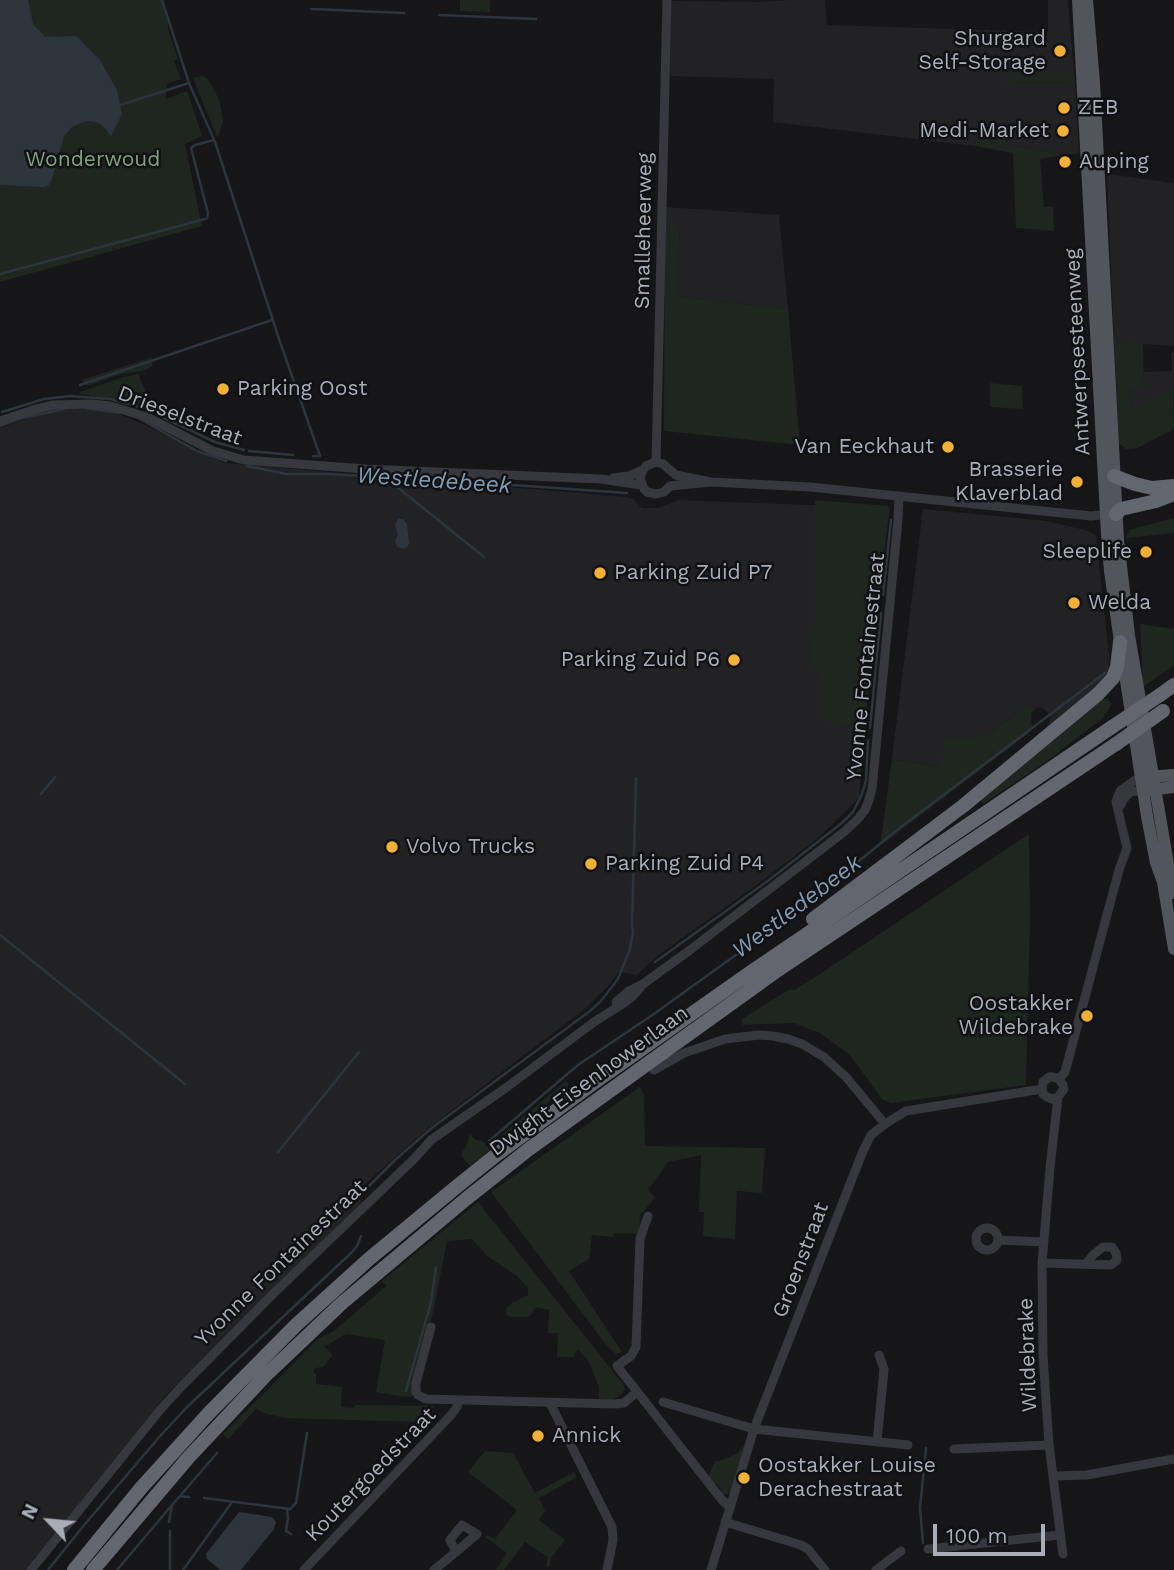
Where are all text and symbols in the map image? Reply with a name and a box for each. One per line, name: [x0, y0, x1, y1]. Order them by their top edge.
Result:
place label: Shurgard Self-Storage: [919, 26, 1046, 76]
marker: Shurgard Self-Storage: [1052, 43, 1068, 59]
place label: ZEB: [1078, 95, 1118, 121]
marker: ZEB: [1056, 100, 1072, 116]
place label: Medi-Market: [919, 118, 1049, 144]
marker: Medi-Market: [1055, 123, 1071, 139]
park label: Wonderwoud: [26, 147, 160, 173]
place label: Auping: [1079, 149, 1149, 175]
street label: Smalleheerweg: [630, 153, 658, 309]
marker: Auping: [1057, 154, 1073, 170]
street label: Antwerpsesteenweg: [1060, 248, 1096, 456]
place label: Parking Oost: [237, 376, 367, 402]
street label: Drieselstraat: [114, 381, 246, 451]
marker: Parking Oost: [215, 381, 231, 397]
place label: Van Eeckhaut: [794, 434, 934, 460]
marker: Van Eeckhaut: [940, 439, 956, 455]
place label: Brasserie Klaverblad: [955, 457, 1063, 507]
water label: Westledebeek: [356, 462, 512, 500]
marker: Brasserie Klaverblad: [1069, 474, 1085, 490]
place label: Sleeplife: [1043, 539, 1132, 565]
marker: Sleeplife: [1138, 544, 1154, 560]
street label: Yvonne Fontainestraat: [842, 552, 890, 782]
place label: Parking Zuid P7: [614, 560, 772, 586]
marker: Parking Zuid P7: [592, 565, 608, 581]
place label: Welda: [1088, 590, 1151, 616]
marker: Welda: [1066, 595, 1082, 611]
place label: Parking Zuid P6: [561, 647, 720, 673]
marker: Parking Zuid P6: [726, 652, 742, 668]
place label: Volvo Trucks: [406, 834, 535, 860]
marker: Volvo Trucks: [384, 839, 400, 855]
water label: Westledebeek: [727, 849, 867, 965]
place label: Parking Zuid P4: [605, 851, 764, 877]
marker: Parking Zuid P4: [583, 856, 599, 872]
place label: Oostakker Wildebrake: [959, 991, 1073, 1041]
street label: Dwight Eisenhowerlaan: [485, 1000, 693, 1162]
marker: Oostakker Wildebrake: [1079, 1008, 1095, 1024]
street label: Yvonne Fontainestraat: [190, 1174, 372, 1352]
street label: Groenstraat: [767, 1199, 835, 1321]
street label: Wildebrake: [1013, 1297, 1043, 1413]
street label: Koutergoedstraat: [301, 1403, 441, 1547]
place label: Annick: [552, 1423, 621, 1449]
marker: Annick: [530, 1428, 546, 1444]
place label: Oostakker Louise Derachestraat: [758, 1453, 936, 1503]
marker: Oostakker Louise Derachestraat: [736, 1470, 752, 1486]
north arrow: [14, 1486, 84, 1556]
text: N: [16, 1500, 43, 1523]
scale bar: [936, 1510, 1048, 1554]
text: 100 m: [946, 1523, 1008, 1548]

